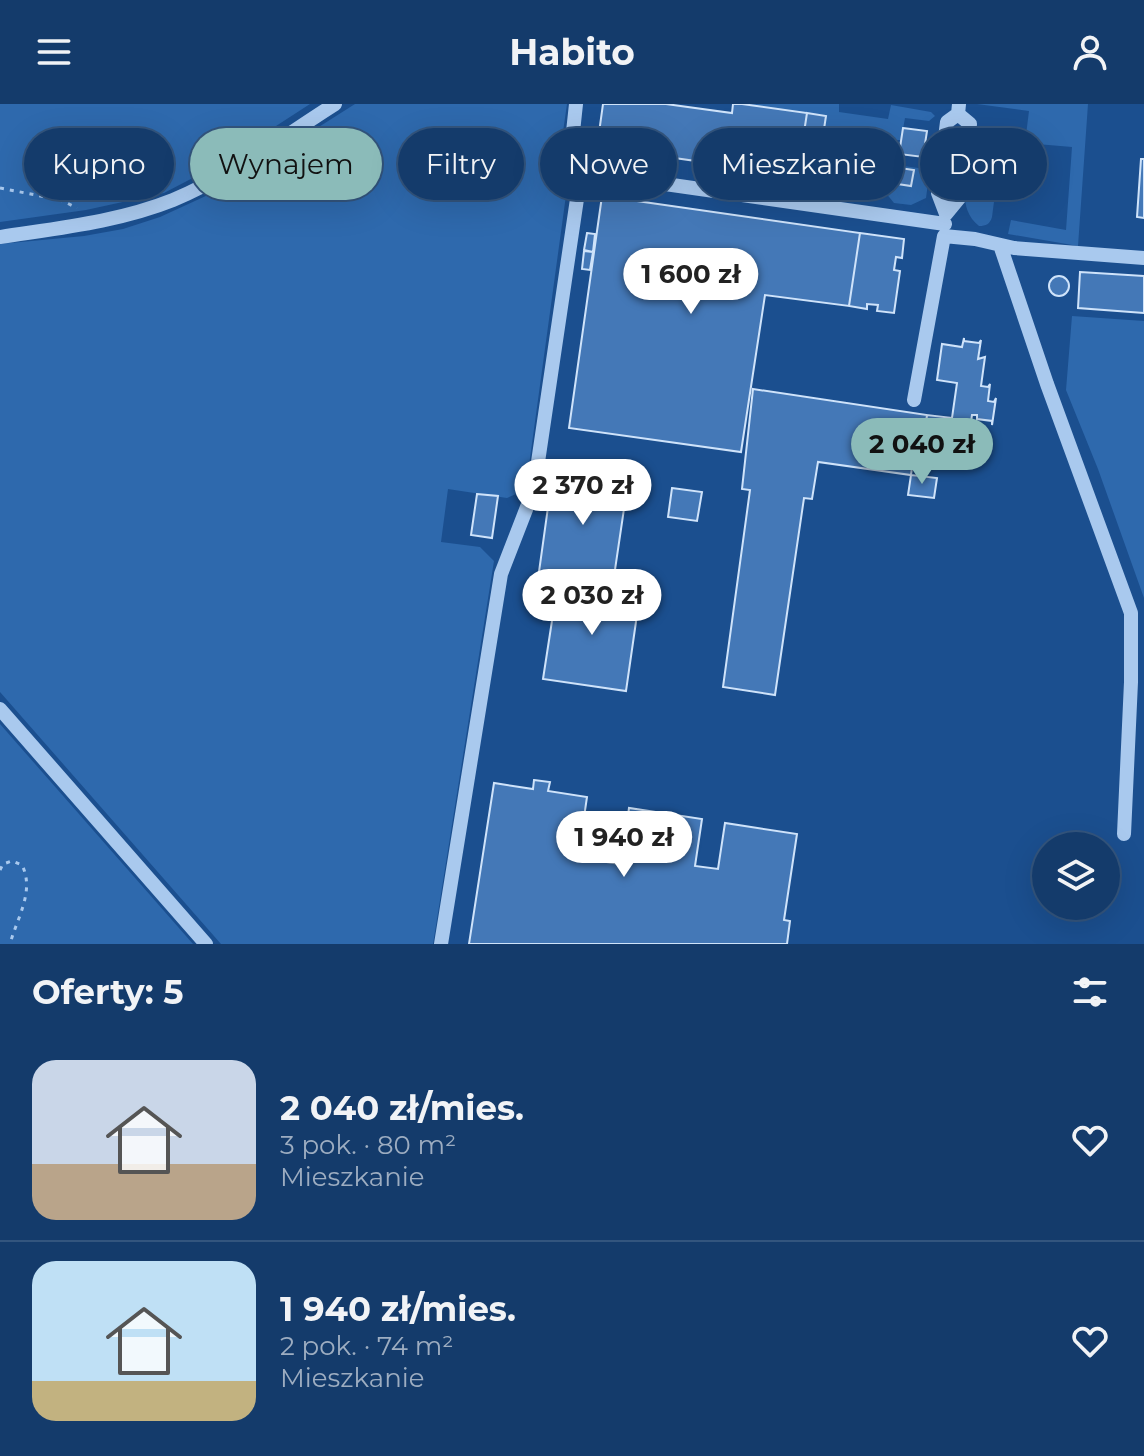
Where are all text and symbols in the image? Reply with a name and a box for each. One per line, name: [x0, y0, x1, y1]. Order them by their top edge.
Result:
icon: menu: [32, 30, 76, 74]
text: Habito: [509, 30, 635, 74]
icon: person: [1068, 30, 1112, 74]
chip: Kupno: [24, 128, 174, 200]
chip: Wynajem: [190, 128, 382, 200]
chip: Filtry: [398, 128, 524, 200]
chip: Nowe: [540, 128, 677, 200]
chip: Mieszkanie: [693, 128, 904, 200]
chip: Dom: [920, 128, 1047, 200]
pin: 1 600 zł: [608, 248, 774, 316]
text: 1 600 zł: [641, 258, 741, 290]
pin: 2 040 zł: [839, 418, 1005, 486]
text: 2 040 zł: [869, 428, 975, 460]
pin: 2 370 zł: [500, 459, 666, 527]
text: 2 370 zł: [532, 469, 634, 501]
pin: 2 030 zł: [509, 569, 675, 637]
text: 2 030 zł: [540, 579, 644, 611]
pin: 1 940 zł: [541, 811, 707, 879]
text: 1 940 zł: [574, 821, 674, 853]
map controls: [1032, 832, 1120, 920]
button: layers: [1032, 832, 1120, 920]
icon: filters: [1068, 970, 1112, 1014]
text: Oferty: 5: [32, 971, 183, 1013]
text: 2 040 zł/mies.: [280, 1087, 524, 1129]
icon: home: [96, 1092, 192, 1188]
icon: heart: [1068, 1118, 1112, 1162]
text: 3 pok. · 80 m²: [280, 1129, 456, 1161]
text: Mieszkanie: [280, 1161, 424, 1193]
text: 1 940 zł/mies.: [280, 1288, 516, 1330]
icon: home: [96, 1293, 192, 1389]
icon: heart: [1068, 1319, 1112, 1363]
text: 2 pok. · 74 m²: [280, 1330, 453, 1362]
text: Mieszkanie: [280, 1362, 424, 1394]

